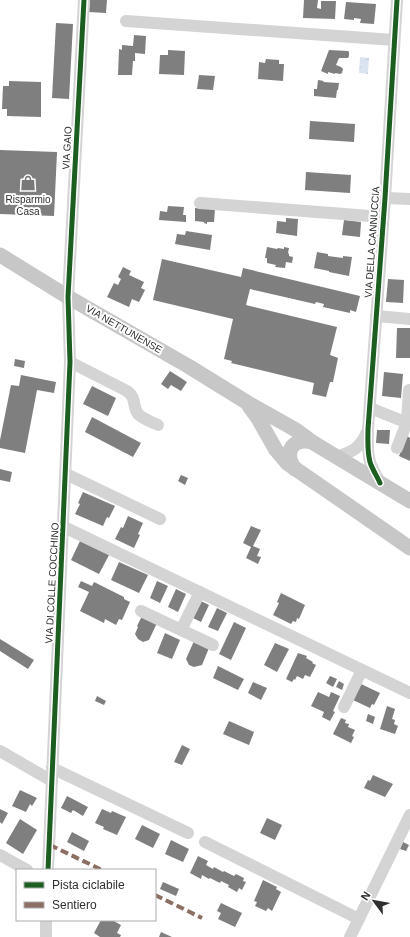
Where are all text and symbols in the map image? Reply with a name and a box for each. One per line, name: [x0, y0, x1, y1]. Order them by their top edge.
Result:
street label: VIA GAIO: [60, 126, 74, 170]
shop icon: Risparmio Casa: [19, 174, 37, 192]
street label: VIA DELLA CANNUCCIA: [363, 186, 381, 298]
place label: Risparmio Casa: [5, 194, 51, 217]
street label: VIA NETTUNENSE: [84, 303, 164, 355]
street label: VIA DI COLLE COCCHINO: [43, 522, 61, 644]
legend: [16, 869, 156, 921]
text: Pista ciclabile: [52, 878, 125, 892]
north arrow: [354, 881, 394, 921]
text: N: [358, 889, 373, 902]
text: Sentiero: [52, 898, 97, 912]

